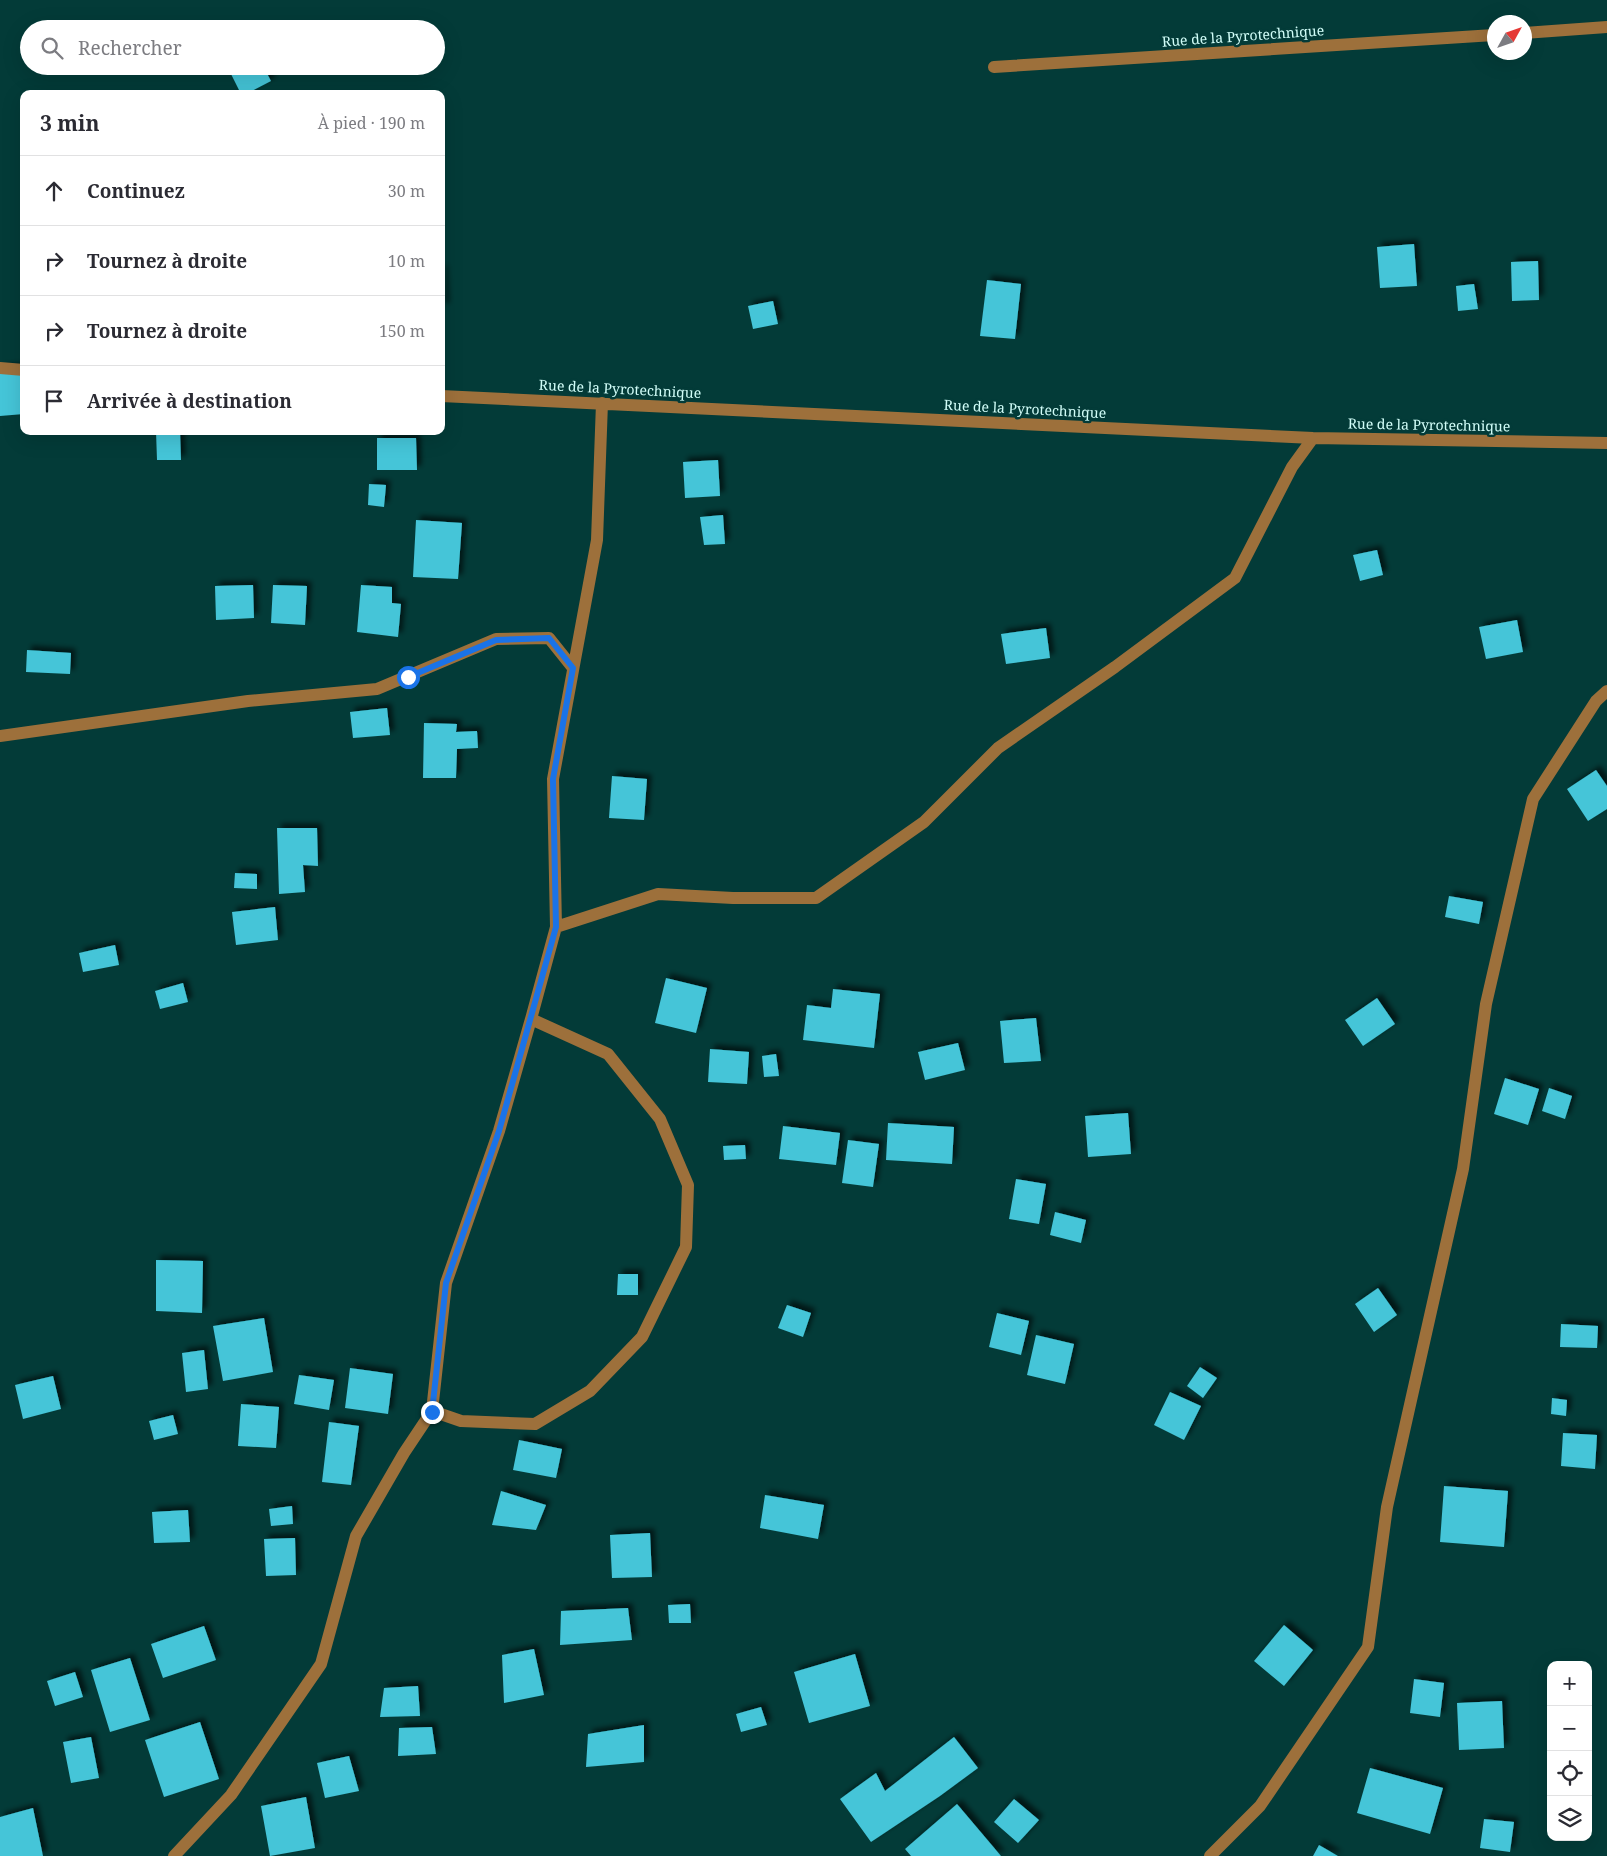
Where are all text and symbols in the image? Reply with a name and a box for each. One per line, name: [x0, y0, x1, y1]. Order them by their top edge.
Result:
north arrow: [1487, 15, 1532, 60]
search box: [20, 20, 445, 75]
street label: Rue de la Pyrotechnique: [1161, 20, 1325, 51]
icon: search: [38, 34, 66, 62]
text: Rechercher: [78, 35, 182, 61]
text: 3 min: [40, 109, 99, 137]
text: À pied · 190 m: [318, 112, 425, 134]
icon: ahead: [40, 177, 68, 205]
text: Continuez: [87, 178, 185, 204]
text: 30 m: [388, 180, 425, 202]
icon: right: [40, 247, 68, 275]
text: Tournez à droite: [87, 248, 247, 274]
text: 10 m: [388, 250, 425, 272]
icon: right: [40, 317, 68, 345]
text: Tournez à droite: [87, 318, 247, 344]
text: 150 m: [379, 320, 425, 342]
street label: Rue de la Pyrotechnique: [538, 375, 702, 402]
icon: arrive: [40, 387, 68, 415]
text: Arrivée à destination: [87, 388, 292, 414]
street label: Rue de la Pyrotechnique: [943, 395, 1107, 422]
street label: Rue de la Pyrotechnique: [1348, 414, 1510, 435]
route start: [397, 666, 420, 689]
route end: [421, 1401, 444, 1424]
map controls: [1547, 1661, 1592, 1841]
button: +: [1547, 1661, 1592, 1706]
button: −: [1547, 1706, 1592, 1751]
button: locate: [1547, 1751, 1592, 1796]
button: layers: [1547, 1796, 1592, 1841]

